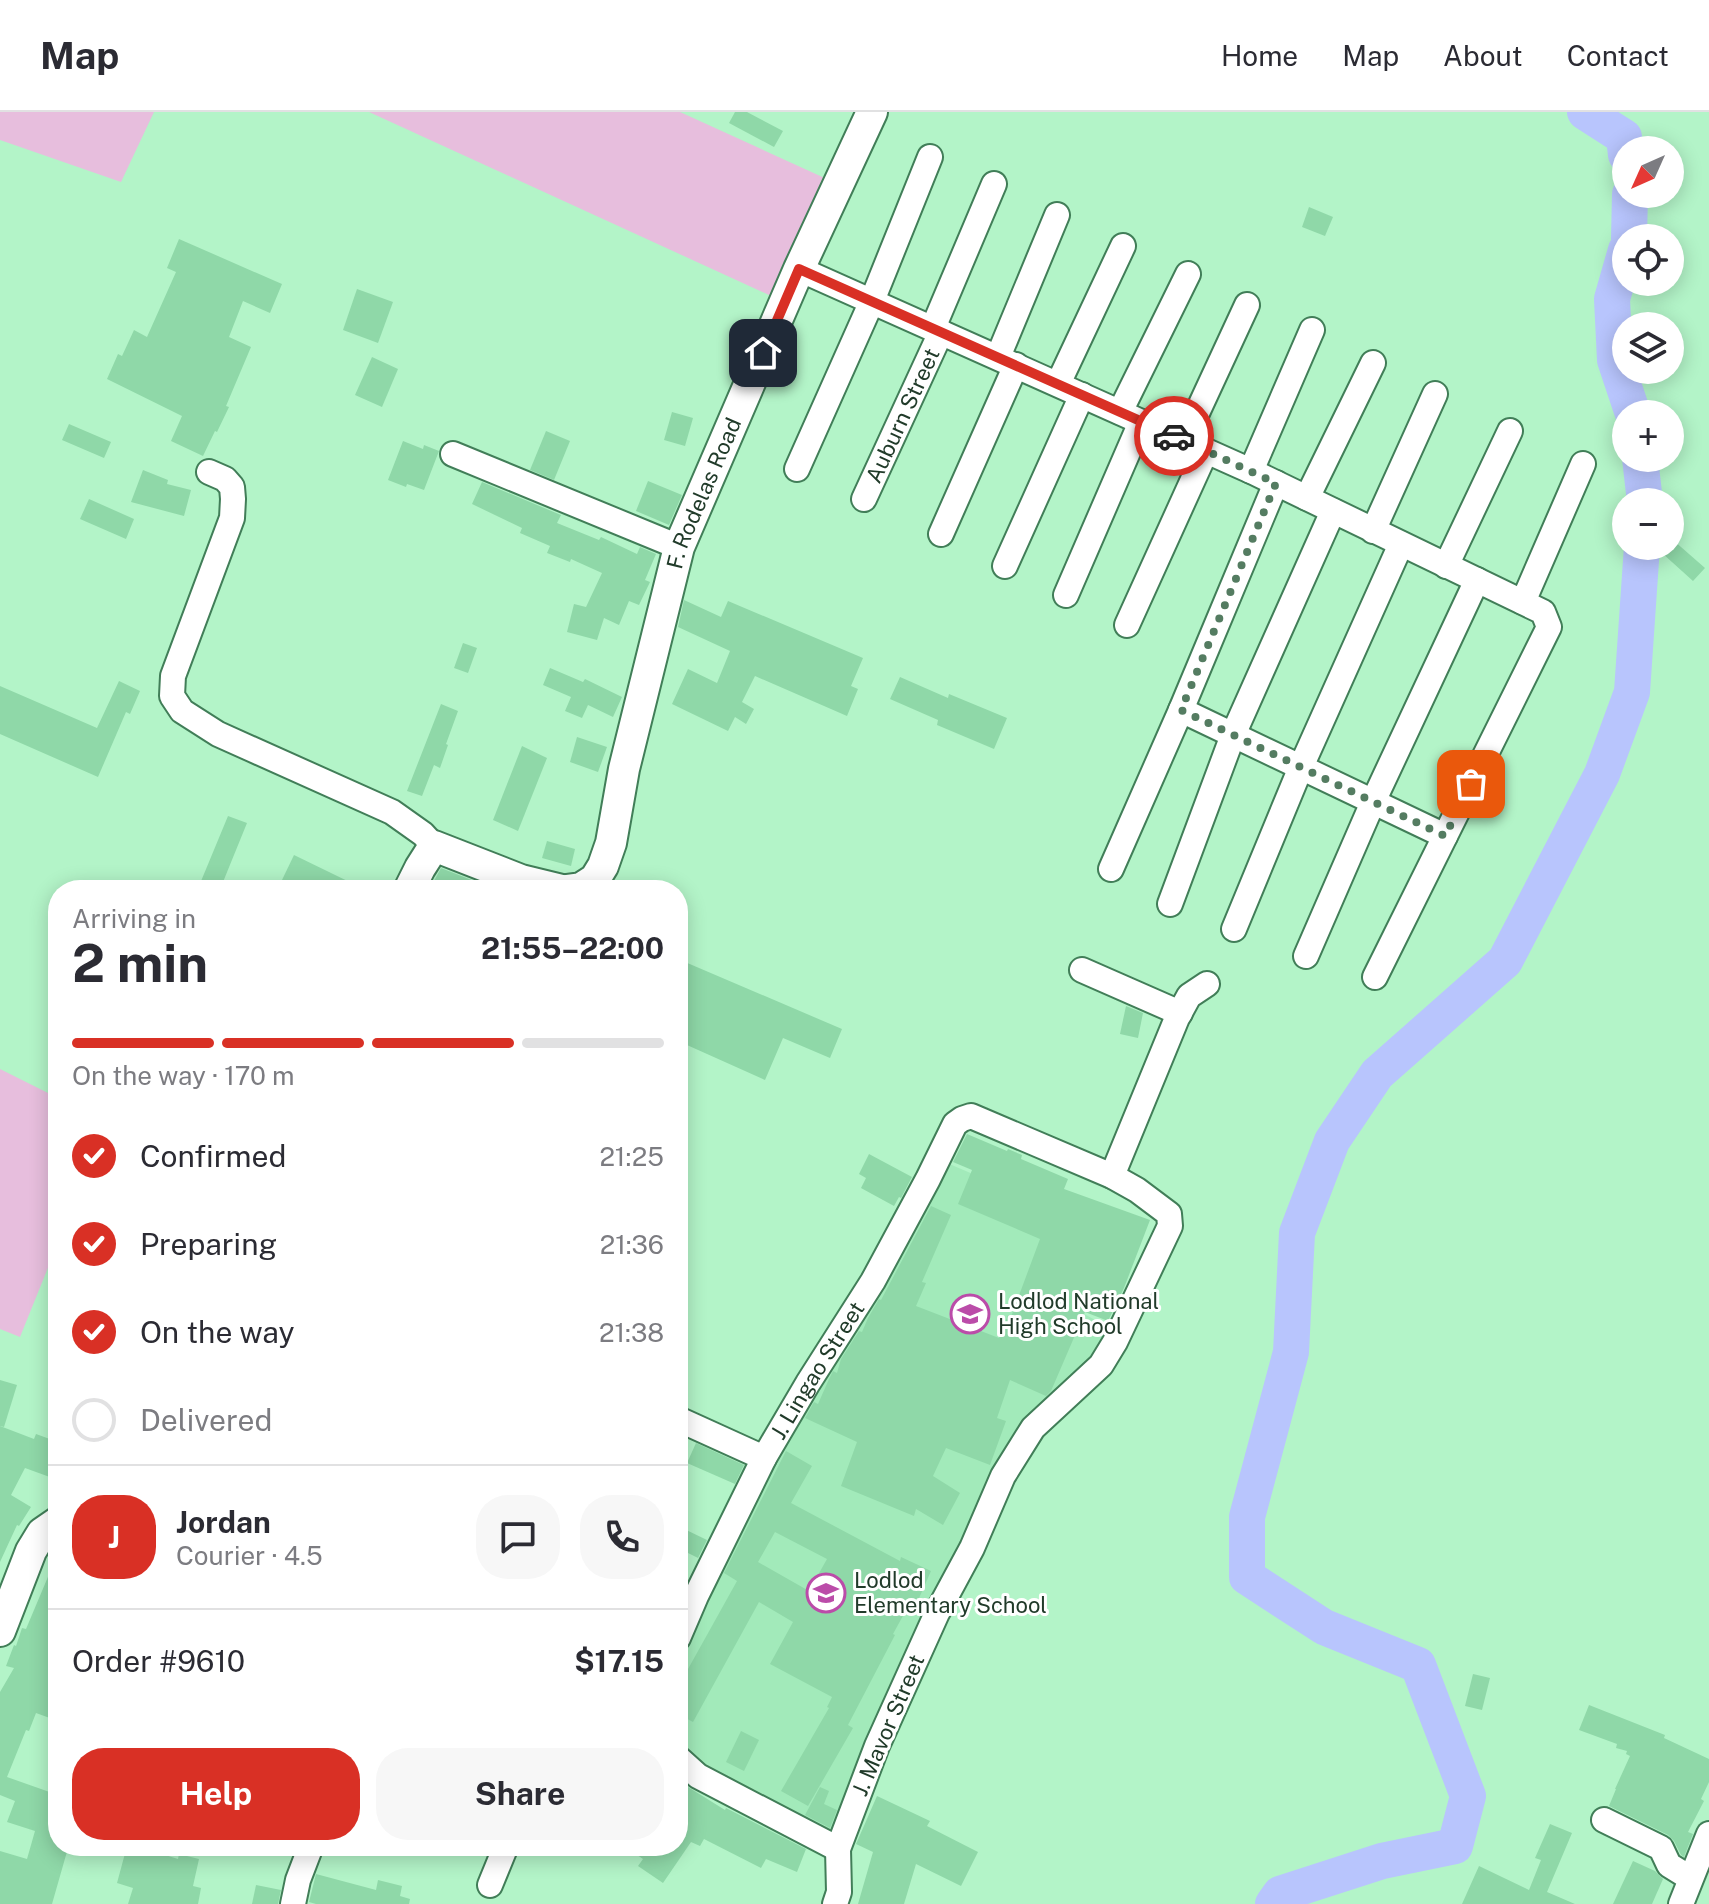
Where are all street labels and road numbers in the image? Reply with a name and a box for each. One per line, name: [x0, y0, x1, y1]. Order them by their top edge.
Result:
street label: Auburn Street: [860, 344, 945, 487]
street label: F. Rodelas Road: [661, 414, 746, 572]
street label: J. Lingao Street: [765, 1297, 869, 1444]
street label: J. Mavor Street: [847, 1650, 929, 1800]

